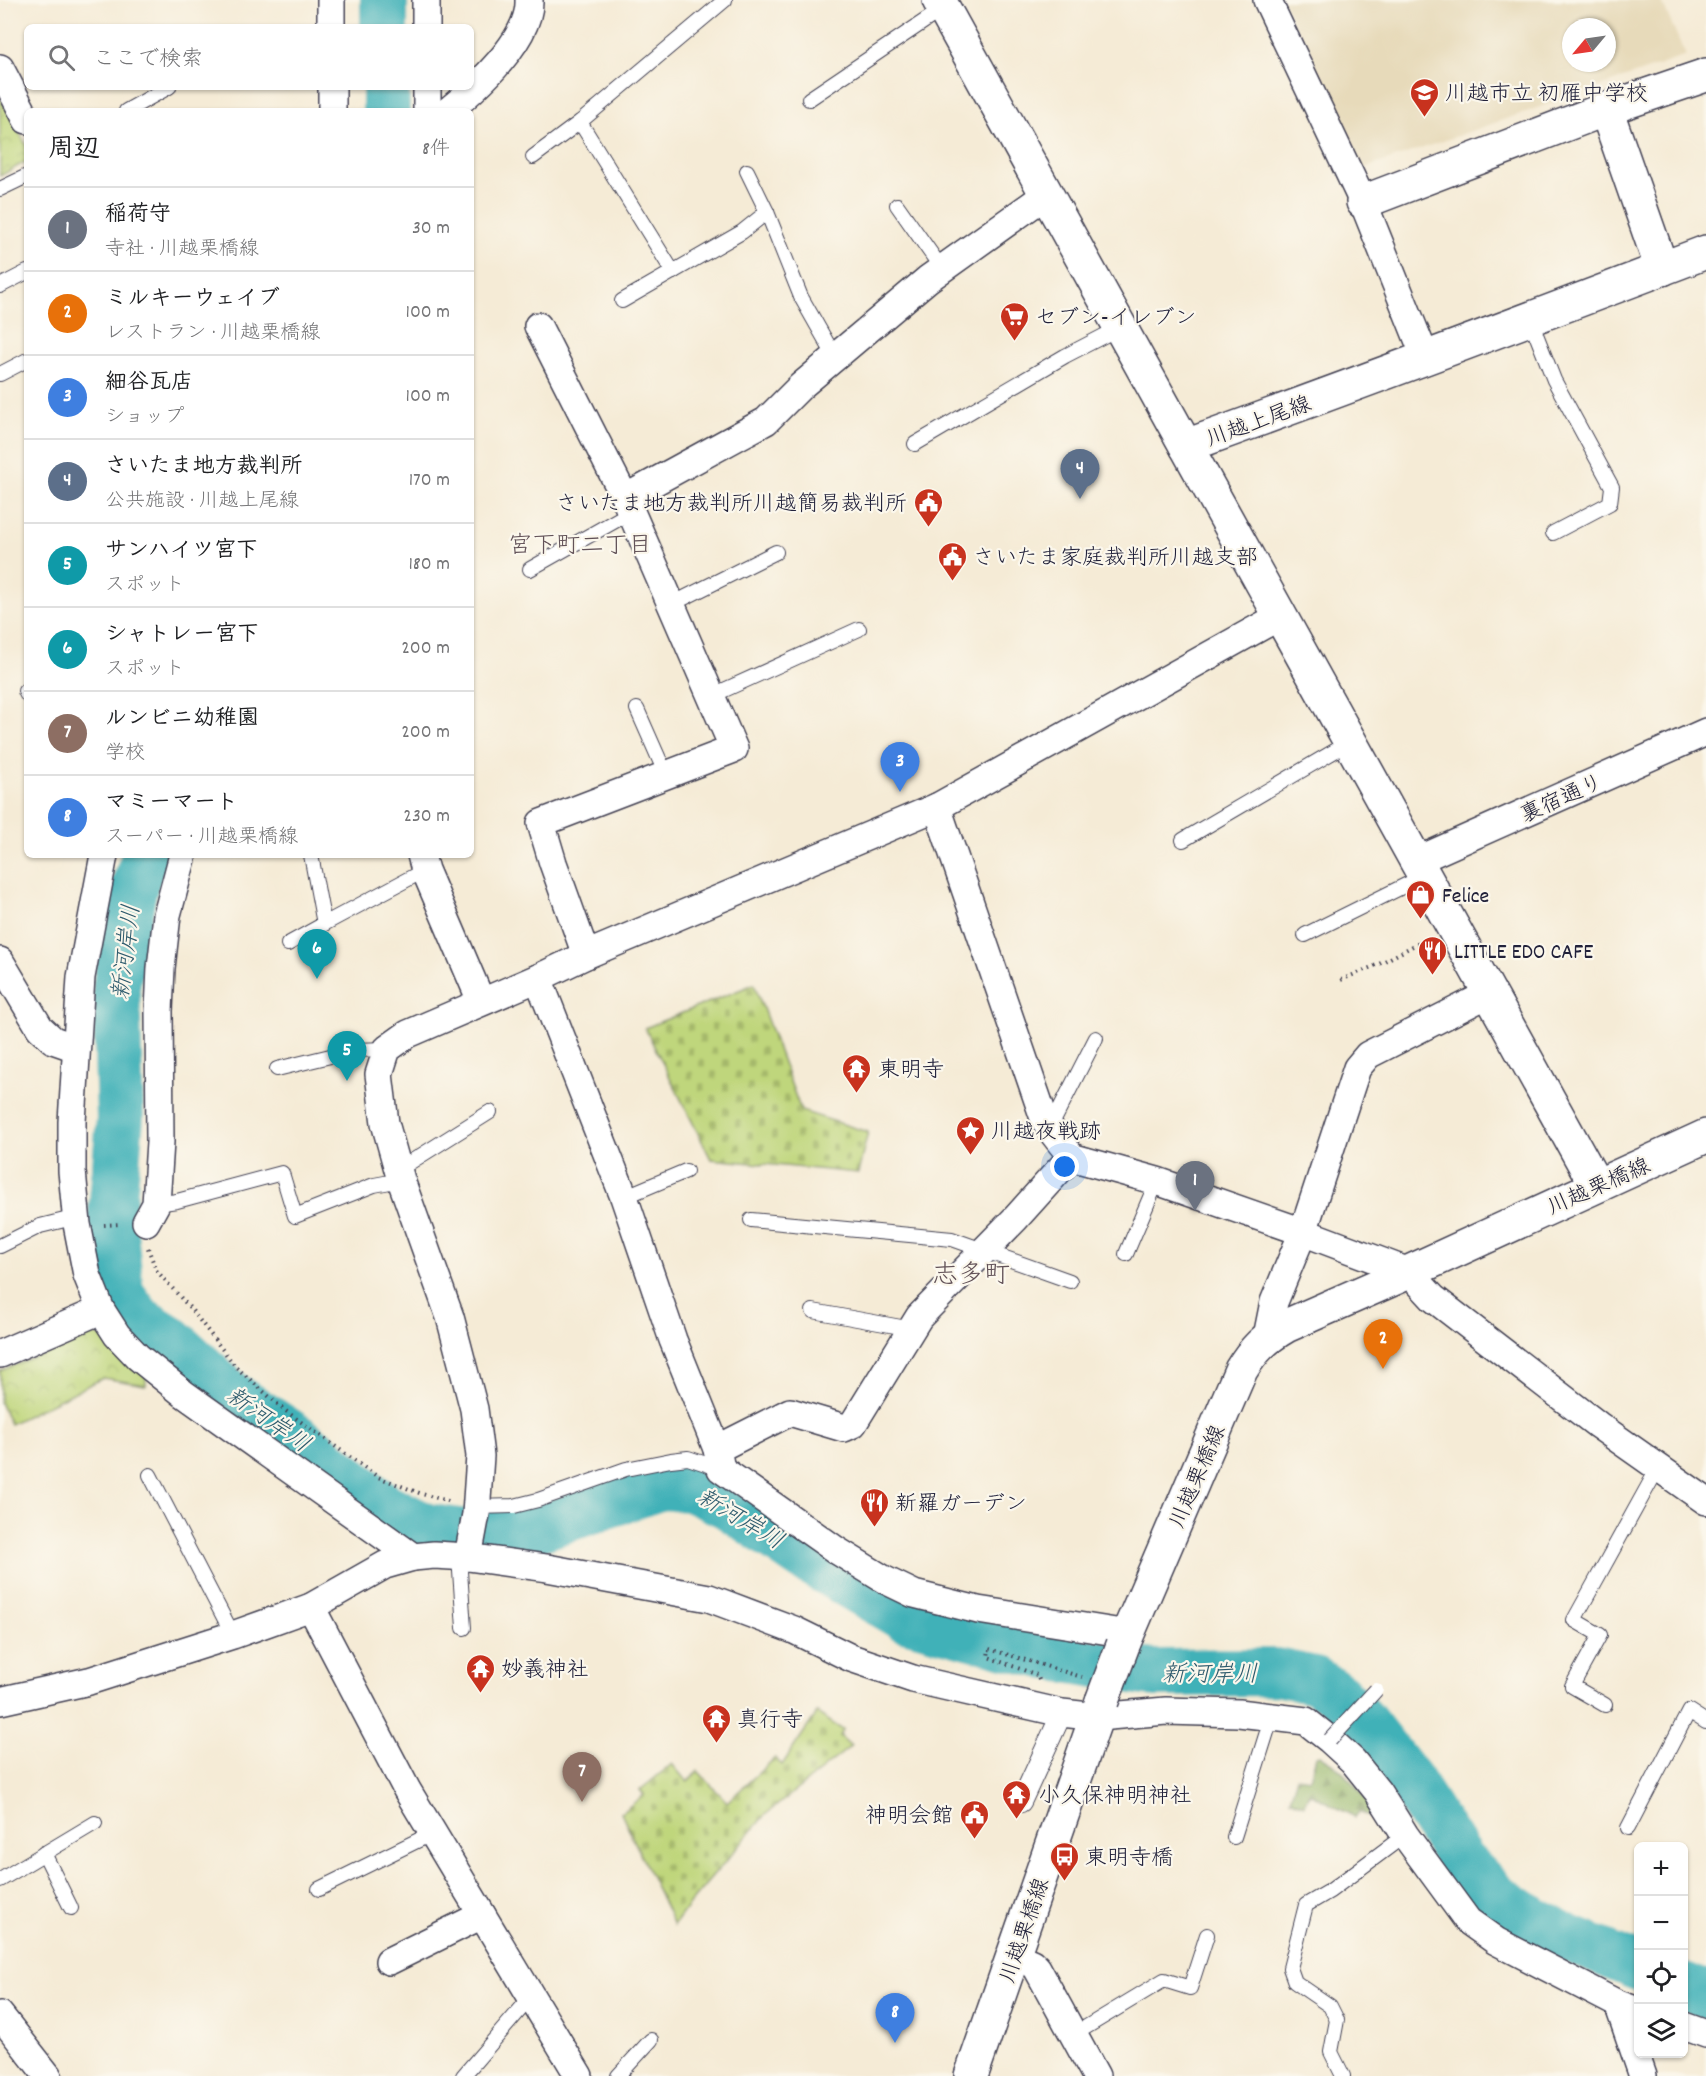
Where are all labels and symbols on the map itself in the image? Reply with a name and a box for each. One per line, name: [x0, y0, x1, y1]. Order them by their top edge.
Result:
north arrow: [1562, 18, 1616, 72]
school or university icon: 川越市立 初雁中学校: [1408, 76, 1440, 118]
place label: 川越市立 初雁中学校: [1445, 80, 1648, 111]
supermarket icon: セブン-イレブン: [998, 300, 1030, 342]
place label: セブン-イレブン: [1035, 304, 1197, 335]
street label: 川越上尾線: [1202, 390, 1316, 457]
pin: 4: [1060, 450, 1100, 499]
public building icon: さいたま地方裁判所川越簡易裁判所: [912, 486, 944, 528]
place label: さいたま地方裁判所川越簡易裁判所: [556, 490, 907, 521]
district label: 宮下町二丁目: [508, 530, 652, 564]
public building icon: さいたま家庭裁判所川越支部: [936, 540, 968, 582]
place label: さいたま家庭裁判所川越支部: [973, 544, 1258, 575]
pin: 3: [880, 742, 920, 792]
street label: 裏宿通り: [1516, 768, 1609, 832]
shop icon: Felice: [1405, 878, 1437, 920]
place label: Felice: [1442, 882, 1489, 913]
water label: 新河岸川: [105, 903, 151, 1002]
pin: 6: [298, 930, 336, 979]
restaurant icon: LITTLE EDO CAFE: [1417, 934, 1449, 976]
place label: LITTLE EDO CAFE: [1454, 938, 1593, 969]
pin: 5: [328, 1032, 366, 1081]
temple icon: 東明寺: [841, 1052, 873, 1094]
place label: 東明寺: [878, 1056, 944, 1087]
place icon: 川越夜戦跡: [954, 1114, 986, 1156]
place label: 川越夜戦跡: [991, 1118, 1101, 1149]
your location: [1050, 1152, 1079, 1181]
street label: 川越栗橋線: [1543, 1152, 1656, 1225]
pin: 1: [1176, 1162, 1214, 1211]
district label: 志多町: [932, 1258, 1010, 1295]
pin: 2: [1364, 1320, 1402, 1369]
water label: 新河岸川: [218, 1380, 316, 1463]
street label: 川越栗橋線: [1163, 1421, 1235, 1534]
water label: 新河岸川: [690, 1481, 789, 1560]
restaurant icon: 新羅ガーデン: [858, 1486, 890, 1528]
place label: 新羅ガーデン: [895, 1490, 1027, 1521]
temple icon: 妙義神社: [464, 1652, 496, 1694]
place label: 妙義神社: [501, 1656, 589, 1687]
water label: 新河岸川: [1162, 1659, 1258, 1693]
temple icon: 真行寺: [700, 1702, 732, 1744]
place label: 真行寺: [737, 1706, 803, 1737]
pin: 7: [562, 1752, 602, 1802]
temple icon: 小久保神明神社: [1001, 1778, 1033, 1820]
place label: 小久保神明神社: [1038, 1782, 1192, 1813]
public building icon: 神明会館: [958, 1798, 990, 1840]
place label: 神明会館: [865, 1802, 953, 1833]
bus stop icon: 東明寺橋: [1048, 1840, 1080, 1882]
place label: 東明寺橋: [1085, 1844, 1173, 1875]
street label: 川越栗橋線: [994, 1874, 1059, 1988]
pin: 8: [876, 1994, 914, 2043]

